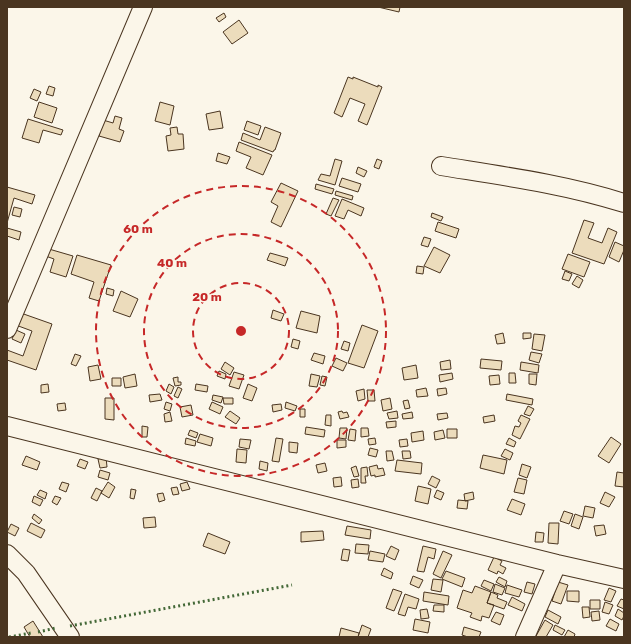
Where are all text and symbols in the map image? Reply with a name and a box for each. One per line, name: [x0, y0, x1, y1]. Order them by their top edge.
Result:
text: 60 m: [123, 222, 153, 236]
text: 40 m: [157, 256, 187, 270]
text: 20 m: [192, 290, 222, 304]
centre of rings: [234, 324, 248, 338]

